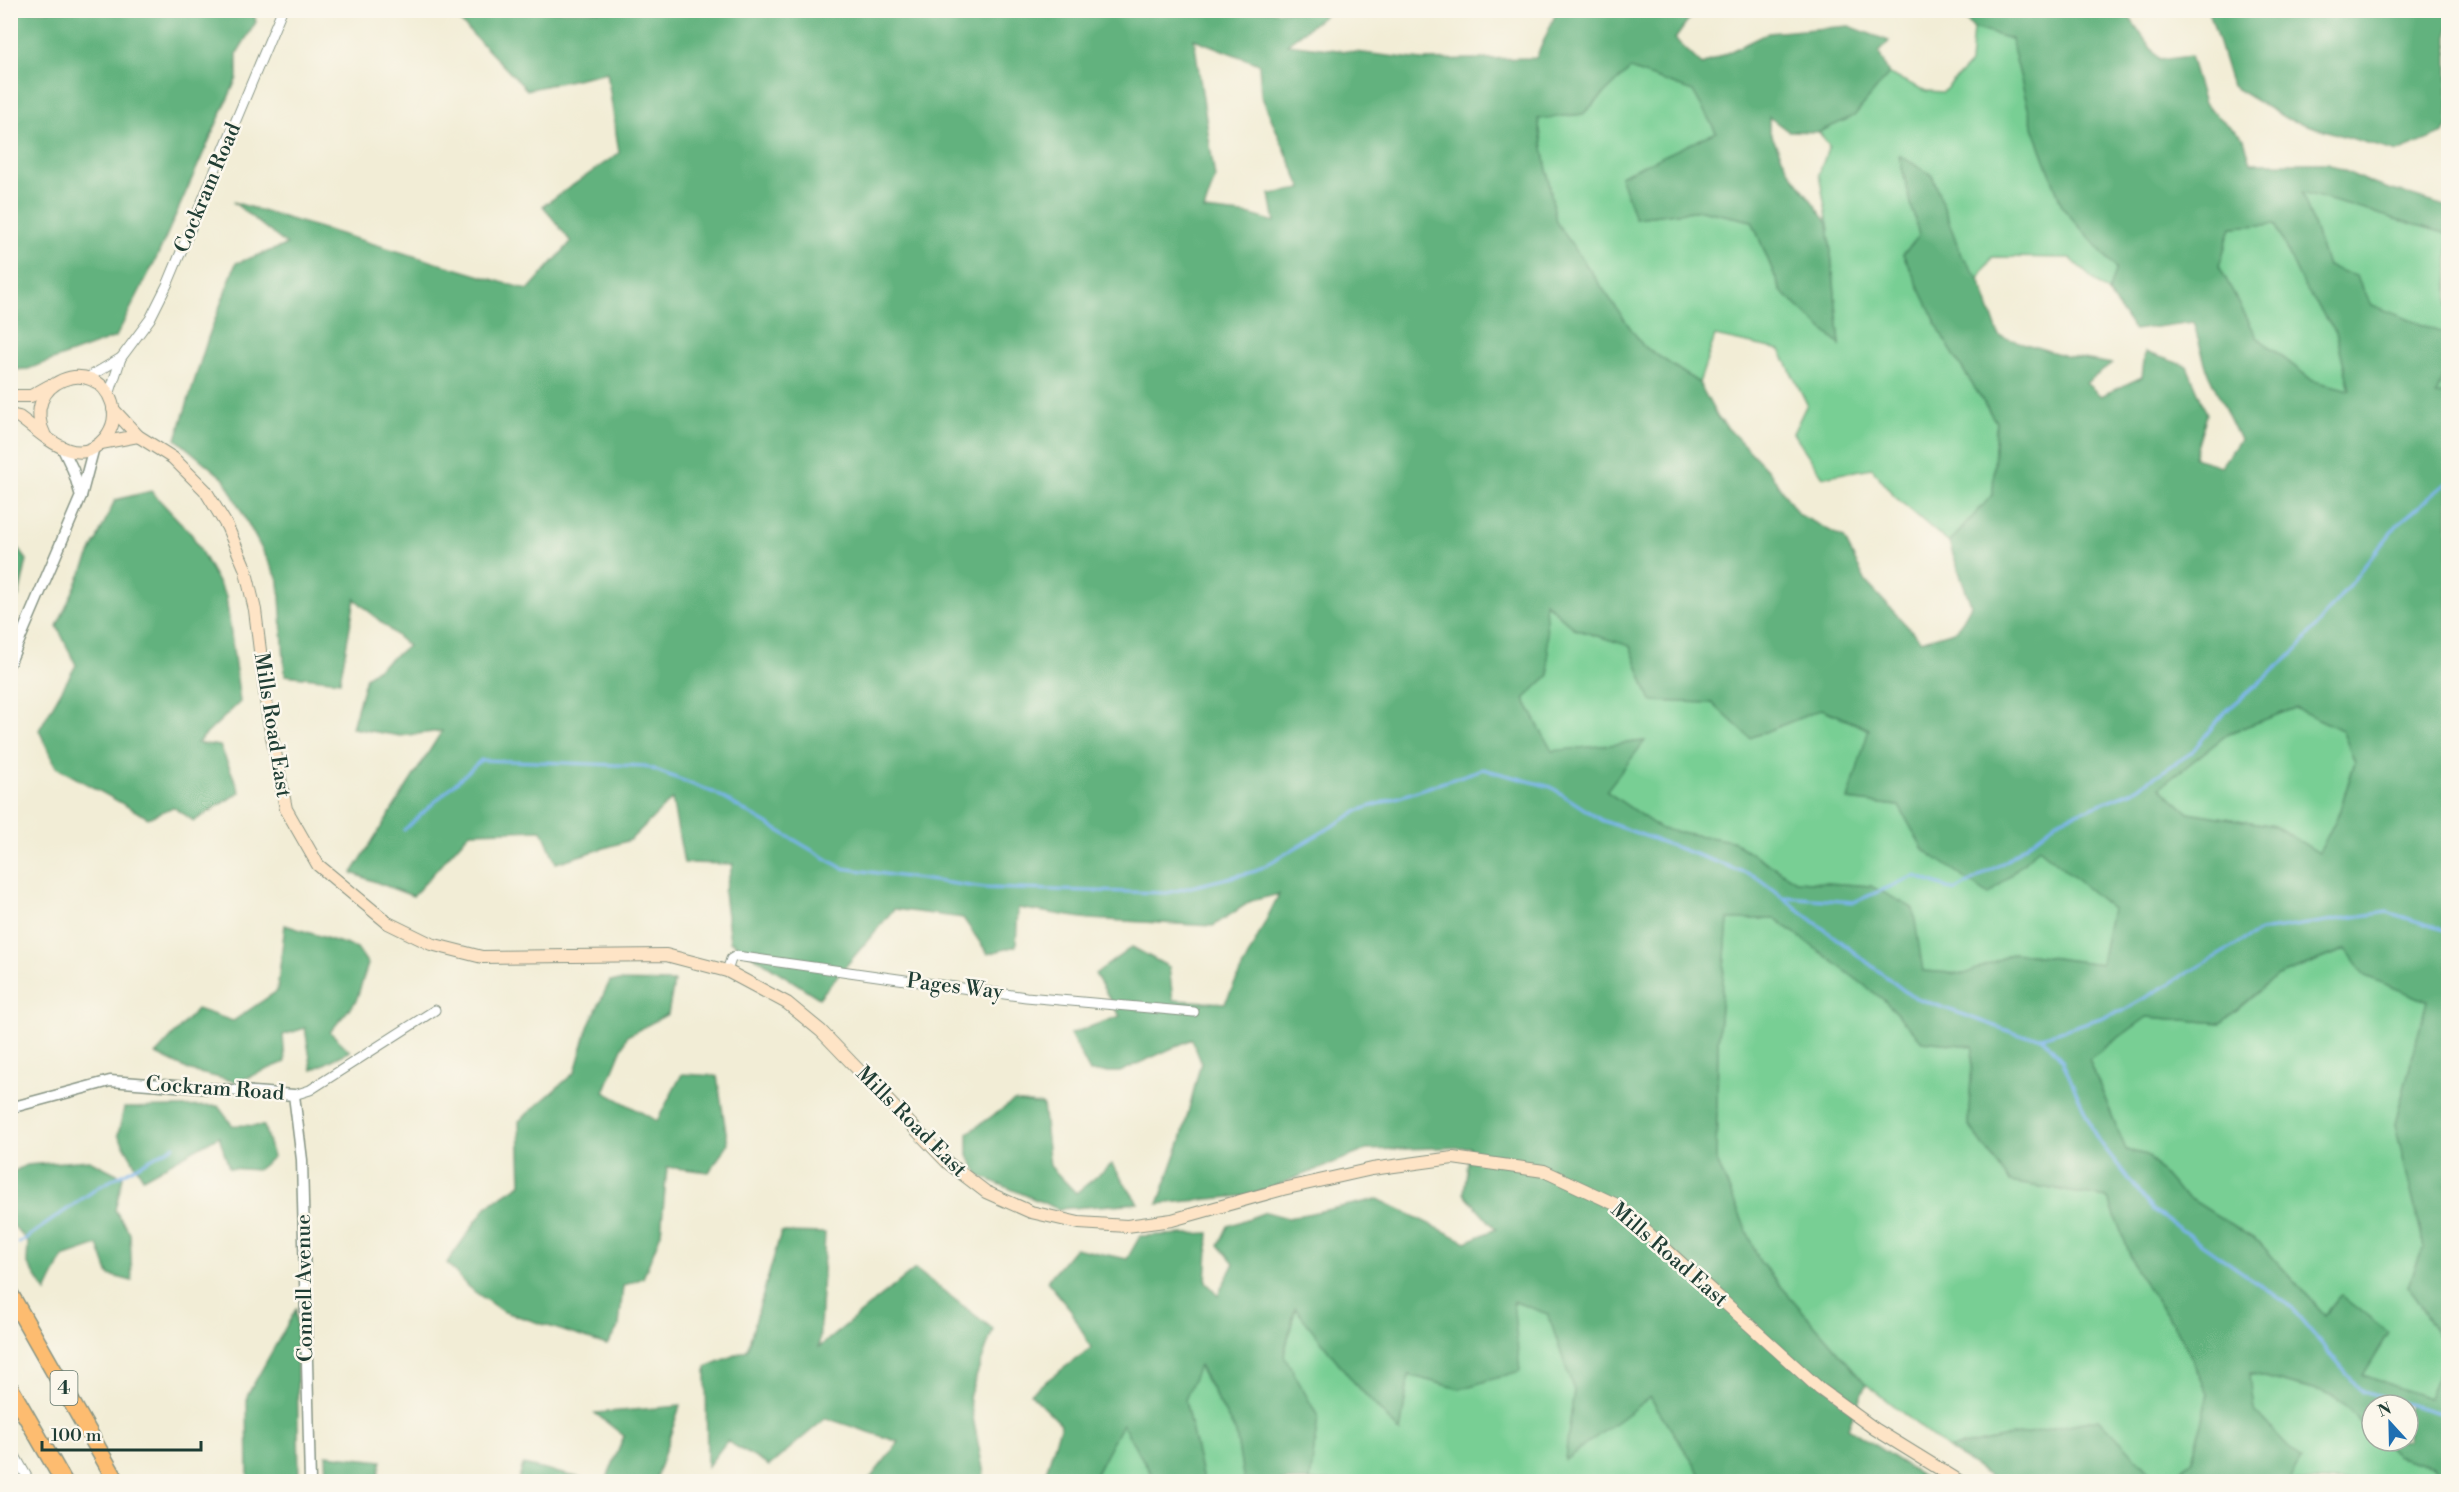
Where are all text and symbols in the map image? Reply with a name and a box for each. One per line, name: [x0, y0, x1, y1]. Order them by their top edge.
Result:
street label: Cockram Road: [169, 119, 247, 257]
street label: Mills Road East: [248, 651, 296, 800]
street label: Pages Way: [905, 968, 1006, 1006]
street label: Mills Road East: [850, 1061, 972, 1183]
street label: Cockram Road: [145, 1071, 285, 1107]
street label: Mills Road East: [1605, 1197, 1733, 1313]
street label: Connell Avenue: [291, 1214, 319, 1362]
road number: 4: [50, 1371, 78, 1405]
north arrow: [2360, 1393, 2420, 1453]
text: N: [2375, 1398, 2395, 1422]
scale bar: [42, 1414, 201, 1452]
text: 100 m: [51, 1424, 102, 1447]

